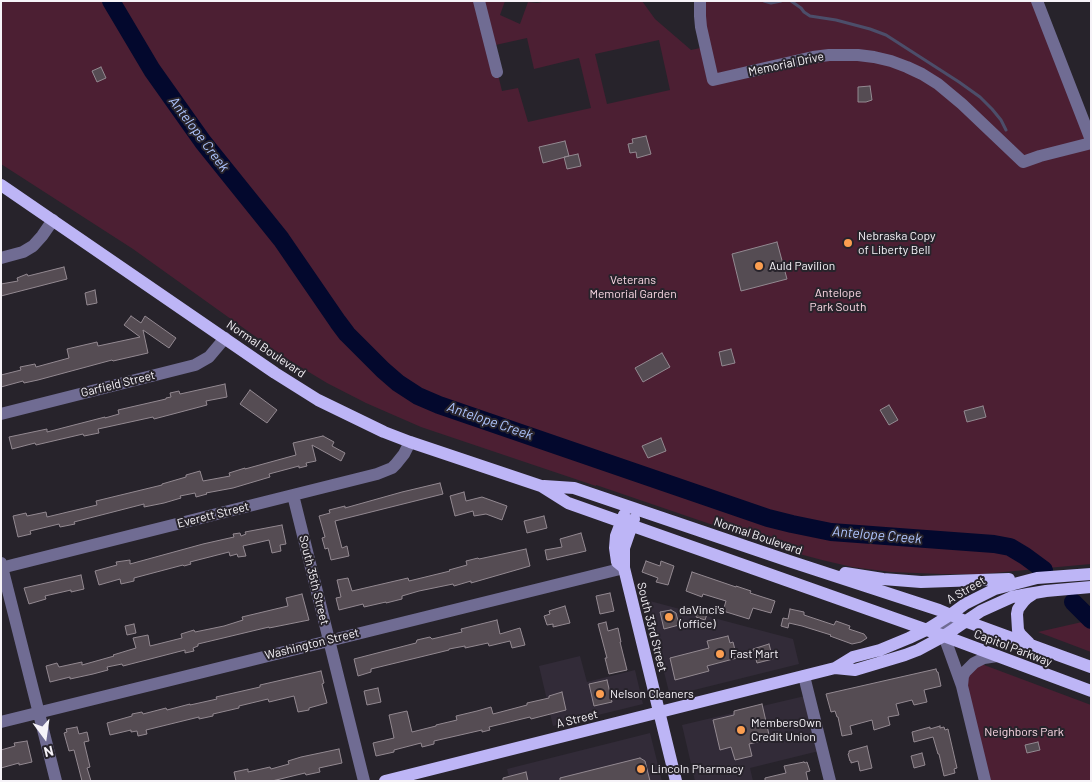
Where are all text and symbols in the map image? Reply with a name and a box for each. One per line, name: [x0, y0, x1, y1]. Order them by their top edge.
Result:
street label: Memorial Drive: [747, 49, 825, 79]
water label: Antelope Creek: [165, 93, 233, 175]
place label: Nebraska Copy of Liberty Bell: [858, 229, 936, 257]
marker: Nebraska Copy of Liberty Bell: [842, 237, 854, 249]
place label: Auld Pavilion: [769, 259, 835, 273]
marker: Auld Pavilion: [753, 260, 765, 272]
park label: Veterans Memorial Garden: [589, 273, 677, 301]
park label: Antelope Park South: [810, 286, 866, 314]
street label: Normal Boulevard: [224, 317, 308, 381]
street label: Garfield Street: [79, 368, 157, 400]
water label: Antelope Creek: [445, 398, 535, 444]
street label: Everett Street: [176, 499, 250, 531]
street label: Normal Boulevard: [712, 514, 804, 558]
water label: Antelope Creek: [832, 523, 922, 547]
street label: South 35th Street: [296, 534, 332, 626]
street label: A Street: [944, 573, 988, 607]
street label: South 33rd Street: [634, 581, 670, 673]
place label: daVinci's (office): [679, 603, 725, 631]
marker: daVinci's (office): [663, 611, 675, 623]
street label: Washington Street: [263, 625, 361, 663]
street label: Capitol Parkway: [972, 626, 1054, 670]
place label: Fast Mart: [730, 647, 779, 661]
marker: Fast Mart: [714, 648, 726, 660]
place label: Nelson Cleaners: [610, 687, 694, 701]
marker: Nelson Cleaners: [594, 688, 606, 700]
street label: A Street: [555, 707, 599, 731]
north arrow: [20, 712, 70, 762]
place label: MembersOwn Credit Union: [751, 716, 821, 744]
marker: MembersOwn Credit Union: [735, 724, 747, 736]
park label: Neighbors Park: [984, 725, 1064, 739]
text: N: [42, 743, 55, 761]
place label: Lincoln Pharmacy: [651, 762, 743, 776]
marker: Lincoln Pharmacy: [635, 763, 647, 775]

